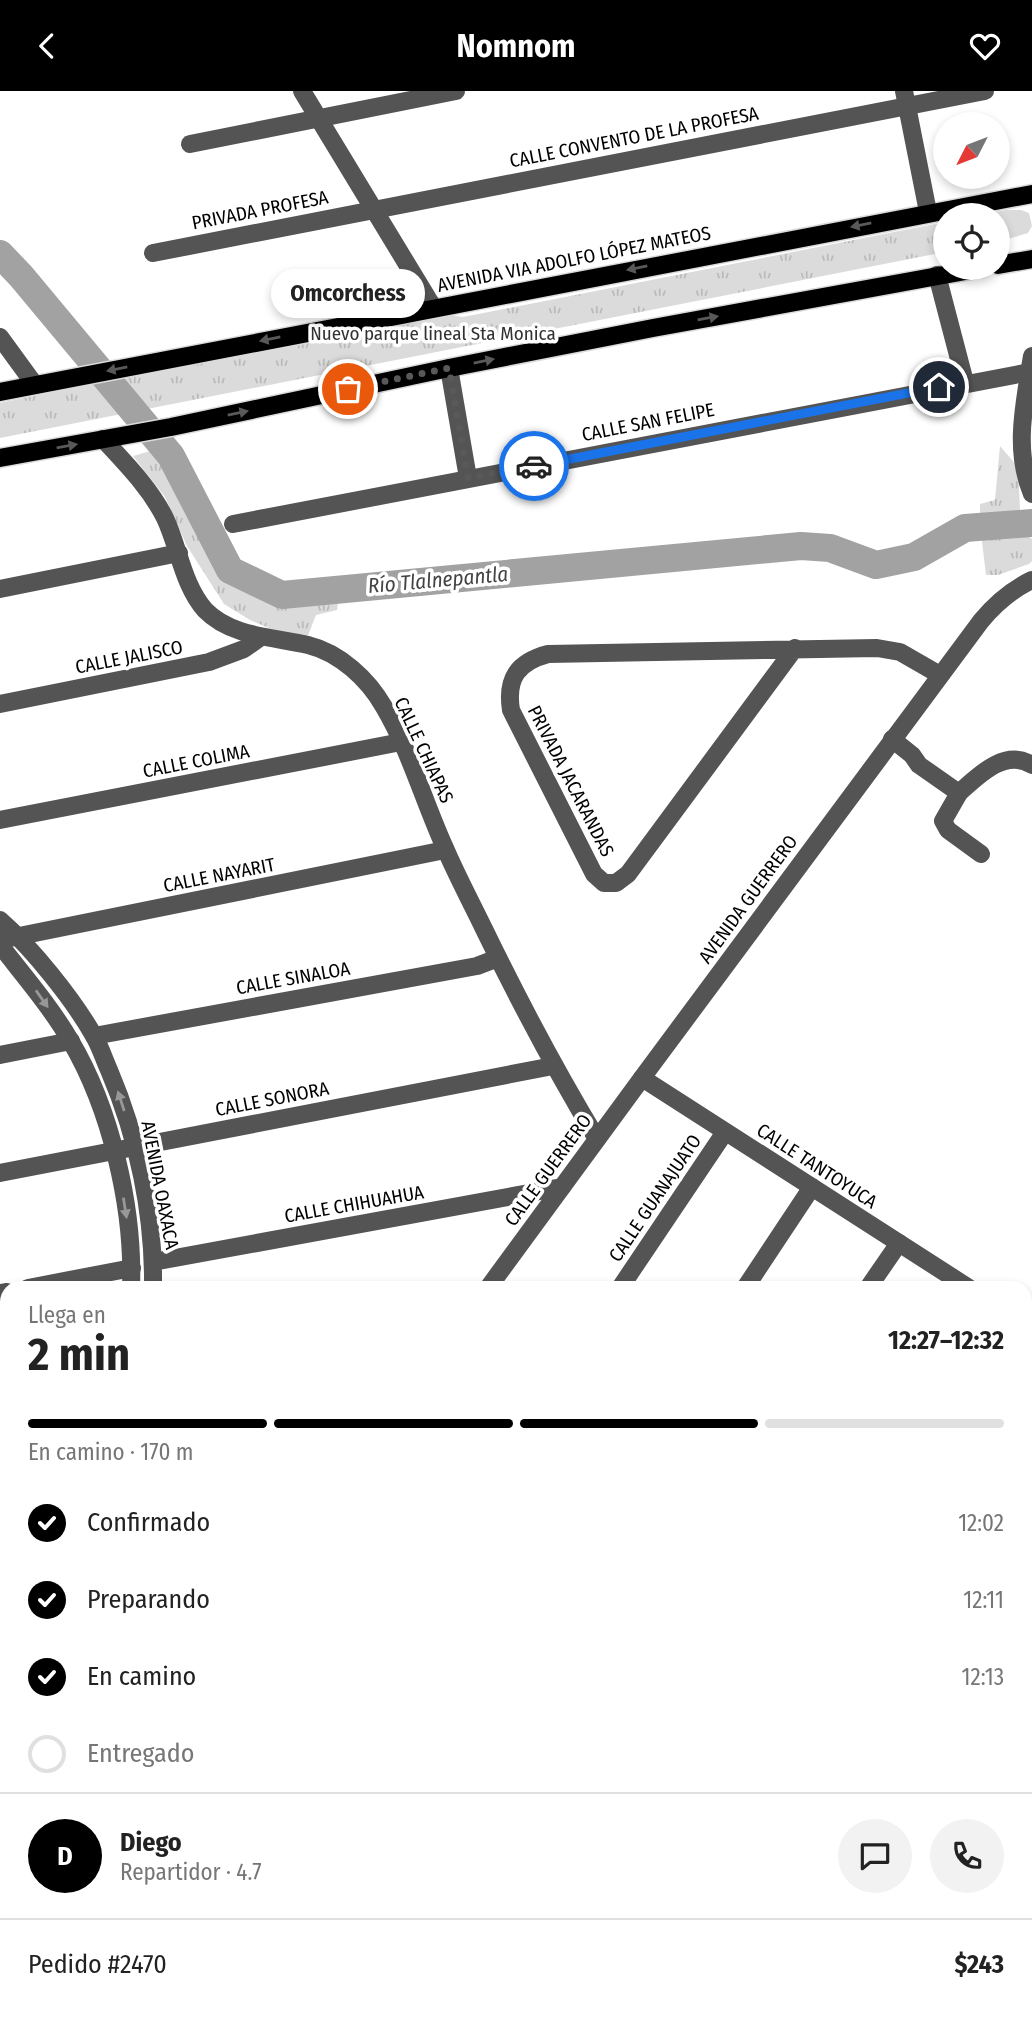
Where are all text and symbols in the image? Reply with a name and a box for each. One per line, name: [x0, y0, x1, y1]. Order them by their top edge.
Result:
icon: back: [28, 27, 66, 65]
text: Nomnom: [457, 27, 575, 65]
icon: heart: [966, 27, 1004, 65]
street label: CALLE CONVENTO DE LA PROFESA: [508, 102, 760, 172]
north arrow: [933, 112, 1010, 189]
map controls: [933, 112, 1010, 280]
street label: PRIVADA PROFESA: [190, 186, 330, 234]
button: locate: [933, 203, 1010, 280]
one-way arrow: [850, 219, 872, 230]
street label: AVENIDA VIA ADOLFO LÓPEZ MATEOS: [435, 221, 713, 297]
one-way arrow: [626, 263, 648, 274]
callout: Omcorchess: [271, 270, 425, 319]
text: Omcorchess: [290, 279, 406, 307]
one-way arrow: [697, 312, 719, 323]
park label: Nuevo parque lineal Sta Monica: [310, 322, 556, 345]
one-way arrow: [259, 334, 281, 345]
one-way arrow: [473, 355, 495, 366]
pin: [909, 357, 969, 417]
pin: [318, 359, 378, 419]
one-way arrow: [106, 364, 128, 375]
icon: home: [920, 368, 958, 406]
icon: bag: [329, 370, 367, 408]
street label: CALLE SAN FELIPE: [580, 398, 716, 446]
one-way arrow: [227, 407, 249, 418]
courier: [499, 431, 569, 501]
one-way arrow: [56, 440, 78, 451]
icon: car: [515, 447, 553, 485]
water label: Río Tlalnepantla: [367, 561, 509, 599]
street label: CALLE JALISCO: [73, 635, 185, 679]
street label: CALLE CHIAPAS: [389, 693, 459, 807]
street label: PRIVADA JACARANDAS: [523, 701, 619, 861]
street label: CALLE COLIMA: [141, 739, 251, 783]
street label: AVENIDA GUERRERO: [694, 830, 802, 968]
street label: CALLE NAYARIT: [161, 853, 277, 897]
street label: CALLE SINALOA: [234, 957, 352, 999]
one-way arrow: [35, 990, 49, 1008]
street label: CALLE SONORA: [213, 1077, 331, 1121]
one-way arrow: [115, 1090, 125, 1111]
street label: CALLE GUERRERO: [500, 1110, 596, 1230]
street label: AVENIDA OAXACA: [136, 1119, 184, 1251]
street label: CALLE TANTOYUCA: [752, 1119, 882, 1213]
street label: CALLE GUANAJUATO: [604, 1130, 706, 1266]
street label: CALLE CHIHUAHUA: [283, 1180, 425, 1228]
one-way arrow: [120, 1197, 131, 1219]
text: Llega en: [28, 1301, 106, 1329]
text: 12:27–12:32: [888, 1325, 1004, 1356]
text: 2 min: [28, 1327, 130, 1382]
text: En camino · 170 m: [28, 1438, 193, 1466]
icon: check: [28, 1504, 66, 1542]
text: Confirmado: [87, 1507, 210, 1538]
text: 12:02: [958, 1509, 1004, 1537]
icon: check: [28, 1581, 66, 1619]
text: Preparando: [87, 1584, 210, 1615]
text: 12:11: [963, 1586, 1004, 1614]
icon: check: [28, 1658, 66, 1696]
text: En camino: [87, 1661, 196, 1692]
text: 12:13: [962, 1663, 1004, 1691]
text: Entregado: [87, 1738, 194, 1769]
button: chat: [838, 1819, 912, 1893]
button: phone: [930, 1819, 1004, 1893]
text: Diego: [120, 1827, 182, 1858]
text: D: [57, 1841, 73, 1872]
text: Repartidor · 4.7: [120, 1858, 262, 1886]
text: Pedido #2470: [28, 1949, 167, 1980]
text: $243: [954, 1949, 1004, 1980]

